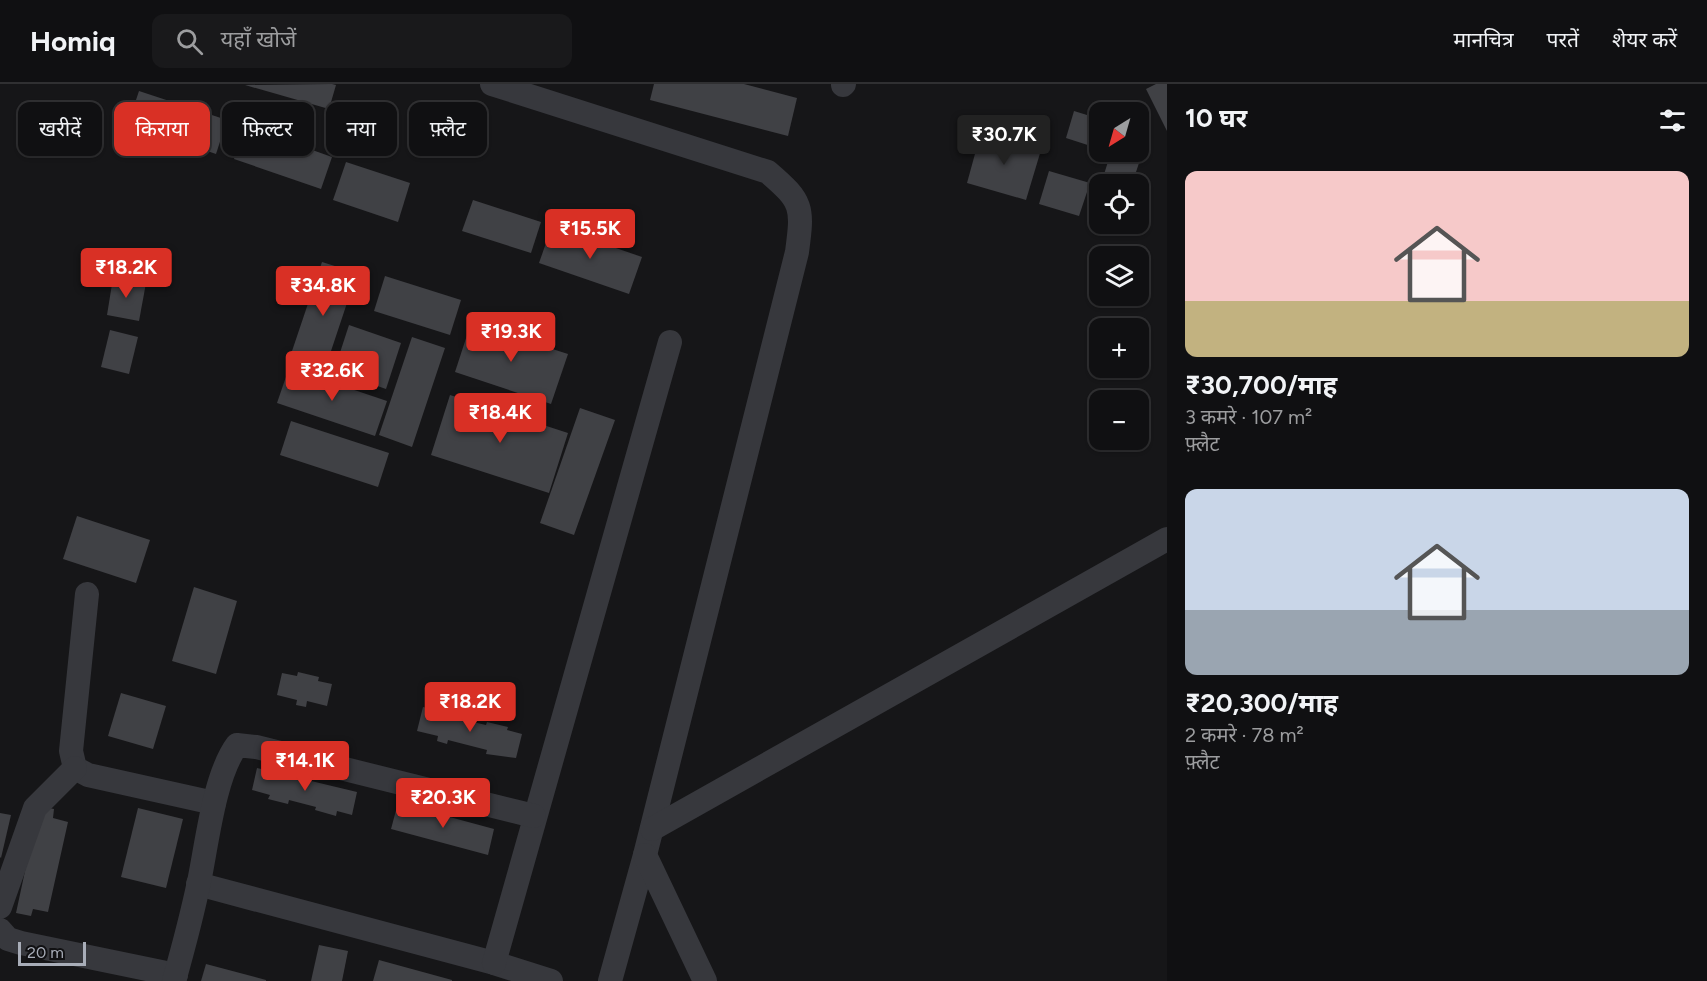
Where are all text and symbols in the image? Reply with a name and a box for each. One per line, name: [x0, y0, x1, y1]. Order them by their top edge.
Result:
search box: [152, 14, 572, 68]
text: Homiq: [30, 24, 116, 58]
icon: search: [173, 25, 206, 58]
text: यहाँ खोजें: [221, 26, 296, 53]
text: मानचित्र: [1454, 27, 1514, 52]
text: परतें: [1547, 27, 1579, 52]
text: शेयर करें: [1612, 27, 1677, 52]
chip: खरीदें: [18, 102, 102, 156]
chip: किराया: [114, 102, 210, 156]
chip: फ़िल्टर: [222, 102, 314, 156]
chip: नया: [326, 102, 397, 156]
chip: फ़्लैट: [409, 102, 487, 156]
north arrow: [1089, 102, 1149, 162]
map controls: [1089, 102, 1149, 450]
text: 10 घर: [1185, 102, 1247, 134]
icon: filters: [1656, 104, 1689, 137]
pin: ₹30.7K: [955, 115, 1053, 166]
text: ₹30.7K: [971, 122, 1037, 146]
button: locate: [1089, 174, 1149, 234]
pin: ₹15.5K: [541, 209, 639, 260]
icon: home: [1383, 210, 1491, 318]
text: ₹15.5K: [559, 216, 621, 240]
button: layers: [1089, 246, 1149, 306]
pin: ₹18.2K: [77, 248, 175, 299]
text: ₹18.2K: [95, 255, 157, 279]
pin: ₹34.8K: [274, 266, 372, 317]
text: ₹34.8K: [290, 273, 356, 297]
pin: ₹19.3K: [462, 312, 560, 363]
button: +: [1089, 318, 1149, 378]
text: ₹19.3K: [480, 319, 542, 343]
pin: ₹32.6K: [283, 351, 381, 402]
text: ₹32.6K: [300, 358, 364, 382]
text: ₹30,700/माह: [1185, 369, 1337, 401]
button: −: [1089, 390, 1149, 450]
pin: ₹18.4K: [451, 393, 549, 444]
text: ₹18.4K: [468, 400, 532, 424]
text: 3 कमरे · 107 m²: [1185, 405, 1312, 429]
text: फ़्लैट: [1185, 432, 1220, 456]
icon: home: [1383, 528, 1491, 636]
pin: ₹18.2K: [421, 682, 519, 733]
text: ₹20,300/माह: [1185, 687, 1338, 719]
text: ₹18.2K: [439, 689, 501, 713]
text: 2 कमरे · 78 m²: [1185, 723, 1304, 747]
pin: ₹14.1K: [256, 741, 354, 792]
text: ₹14.1K: [275, 748, 335, 772]
text: फ़्लैट: [1185, 750, 1220, 774]
pin: ₹20.3K: [394, 778, 492, 829]
text: ₹20.3K: [410, 785, 476, 809]
scale bar: [18, 939, 86, 966]
text: 20 m: [27, 943, 64, 962]

